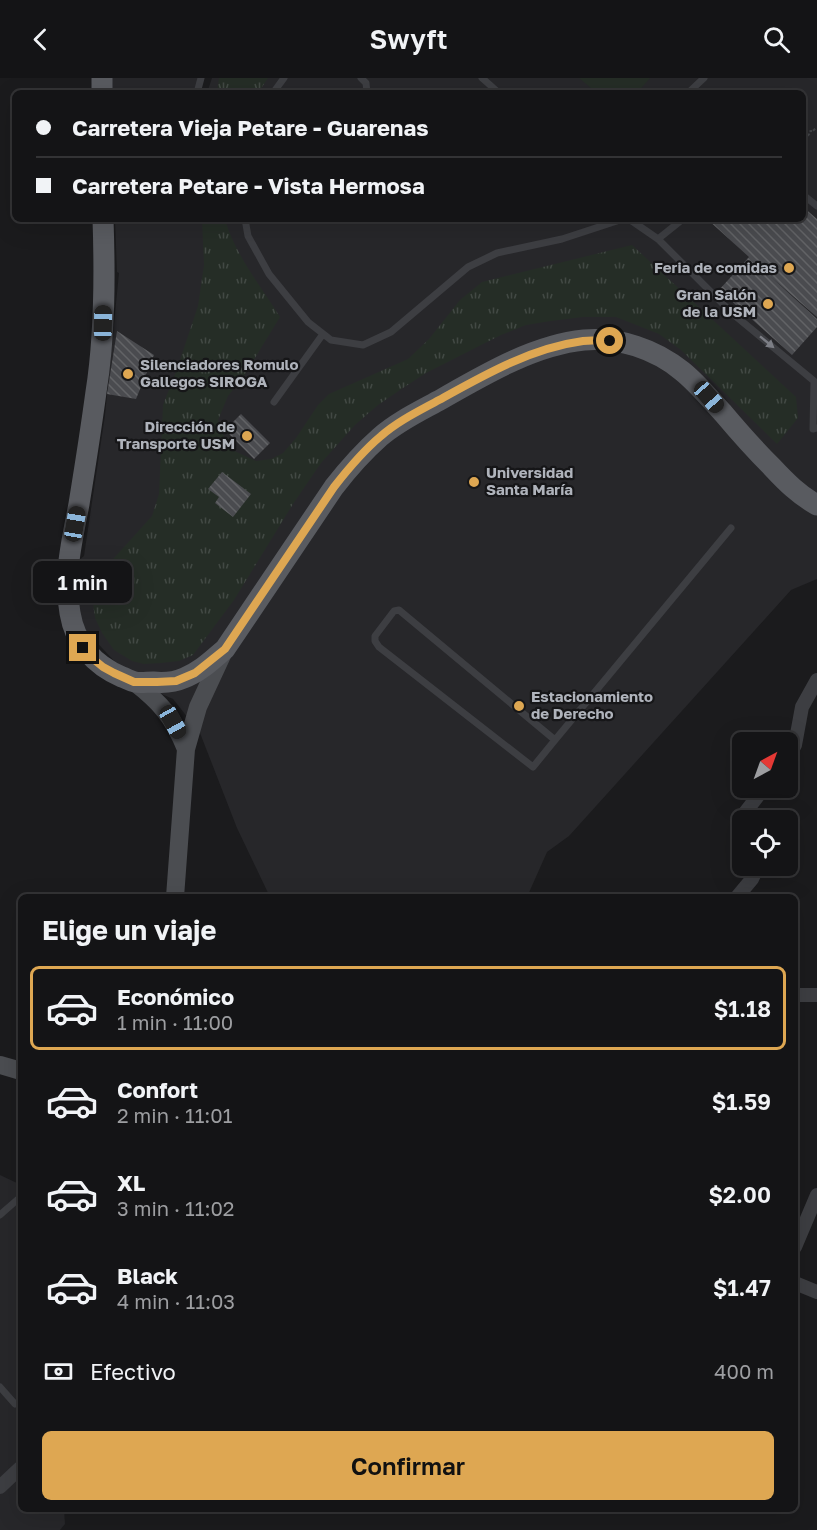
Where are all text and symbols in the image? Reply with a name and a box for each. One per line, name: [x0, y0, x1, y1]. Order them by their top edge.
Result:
icon: back: [24, 23, 57, 56]
text: Swyft: [370, 23, 447, 55]
icon: search: [760, 23, 793, 56]
text: Carretera Vieja Petare - Guarenas: [72, 114, 429, 141]
text: Carretera Petare - Vista Hermosa: [72, 172, 425, 199]
place label: Feria de comidas: [654, 258, 777, 276]
marker: Feria de comidas: [782, 261, 796, 275]
place label: Gran Salón de la USM: [676, 285, 756, 320]
marker: Gran Salón de la USM: [761, 297, 775, 311]
car: [94, 305, 112, 341]
route start: [596, 327, 623, 354]
one-way arrow: [759, 335, 774, 347]
place label: Silenciadores Romulo Gallegos SIROGA: [140, 355, 299, 390]
marker: Silenciadores Romulo Gallegos SIROGA: [121, 367, 135, 381]
car: [690, 378, 728, 416]
place label: Dirección de Transporte USM: [117, 417, 235, 452]
marker: Dirección de Transporte USM: [240, 429, 254, 443]
place label: Universidad Santa María: [486, 463, 573, 498]
marker: Universidad Santa María: [467, 475, 481, 489]
car: [63, 505, 87, 543]
callout: 1 min: [34, 561, 132, 603]
text: 1 min: [57, 570, 108, 594]
route end: [69, 634, 96, 661]
place label: Estacionamiento de Derecho: [531, 687, 653, 722]
marker: Estacionamiento de Derecho: [512, 699, 526, 713]
car: [156, 702, 190, 742]
north arrow: [732, 732, 798, 798]
map controls: [732, 732, 798, 876]
button: locate: [732, 810, 798, 876]
text: Elige un viaje: [42, 914, 216, 946]
icon: car: [45, 981, 99, 1035]
text: Económico: [117, 983, 234, 1010]
text: $1.18: [714, 995, 771, 1022]
text: 1 min · 11:00: [117, 1010, 233, 1034]
icon: car: [45, 1074, 99, 1128]
text: Confort: [117, 1076, 198, 1103]
text: $1.59: [712, 1088, 771, 1115]
text: 2 min · 11:01: [117, 1103, 232, 1127]
icon: car: [45, 1167, 99, 1221]
text: XL: [117, 1169, 145, 1196]
text: $2.00: [708, 1181, 771, 1208]
text: 3 min · 11:02: [117, 1196, 234, 1220]
icon: car: [45, 1260, 99, 1314]
text: Black: [117, 1262, 178, 1289]
text: $1.47: [713, 1274, 771, 1301]
text: 4 min · 11:03: [117, 1289, 235, 1313]
icon: cash: [42, 1355, 75, 1388]
text: Efectivo: [90, 1358, 176, 1385]
text: 400 m: [714, 1359, 774, 1383]
button: Confirmar: [42, 1431, 774, 1500]

